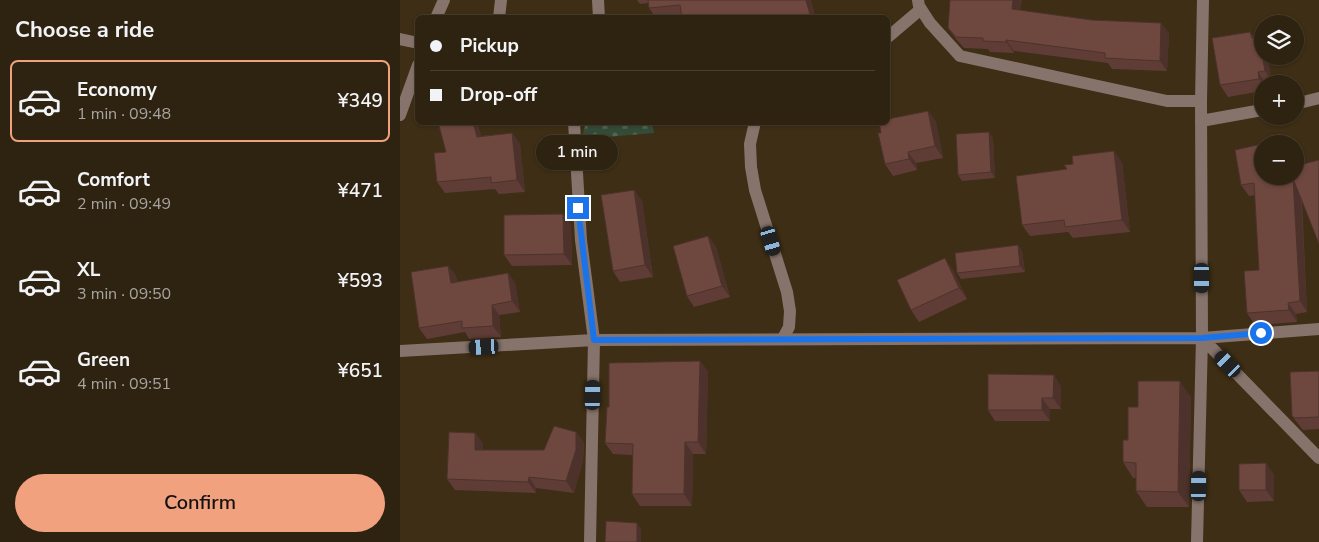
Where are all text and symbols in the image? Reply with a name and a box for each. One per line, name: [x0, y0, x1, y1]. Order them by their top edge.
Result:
text: Choose a ride: [15, 15, 154, 45]
map controls: [1254, 15, 1304, 185]
button: layers: [1254, 15, 1304, 65]
text: Pickup: [460, 33, 519, 59]
button: +: [1254, 75, 1304, 125]
text: Economy: [77, 77, 157, 103]
icon: car: [17, 79, 62, 124]
text: Drop-off: [460, 82, 537, 108]
text: ¥349: [337, 88, 383, 114]
text: 1 min · 09:48: [77, 103, 171, 125]
button: −: [1254, 135, 1304, 185]
callout: 1 min: [537, 136, 619, 170]
text: 1 min: [557, 141, 597, 163]
text: Comfort: [77, 167, 150, 193]
icon: car: [17, 169, 62, 214]
text: ¥471: [337, 178, 383, 204]
text: 2 min · 09:49: [77, 193, 171, 215]
route end: [567, 197, 589, 219]
car: [759, 224, 782, 258]
text: XL: [77, 257, 100, 283]
icon: car: [17, 259, 62, 304]
car: [1194, 263, 1209, 293]
text: ¥593: [337, 268, 383, 294]
text: 3 min · 09:50: [77, 283, 171, 305]
route start: [1250, 322, 1272, 344]
car: [468, 339, 499, 355]
text: Green: [77, 347, 130, 373]
car: [1212, 348, 1243, 380]
icon: car: [17, 349, 62, 394]
text: ¥651: [337, 358, 383, 384]
text: 4 min · 09:51: [77, 373, 171, 395]
car: [585, 380, 600, 410]
car: [1191, 471, 1206, 501]
button: Confirm: [15, 474, 385, 532]

